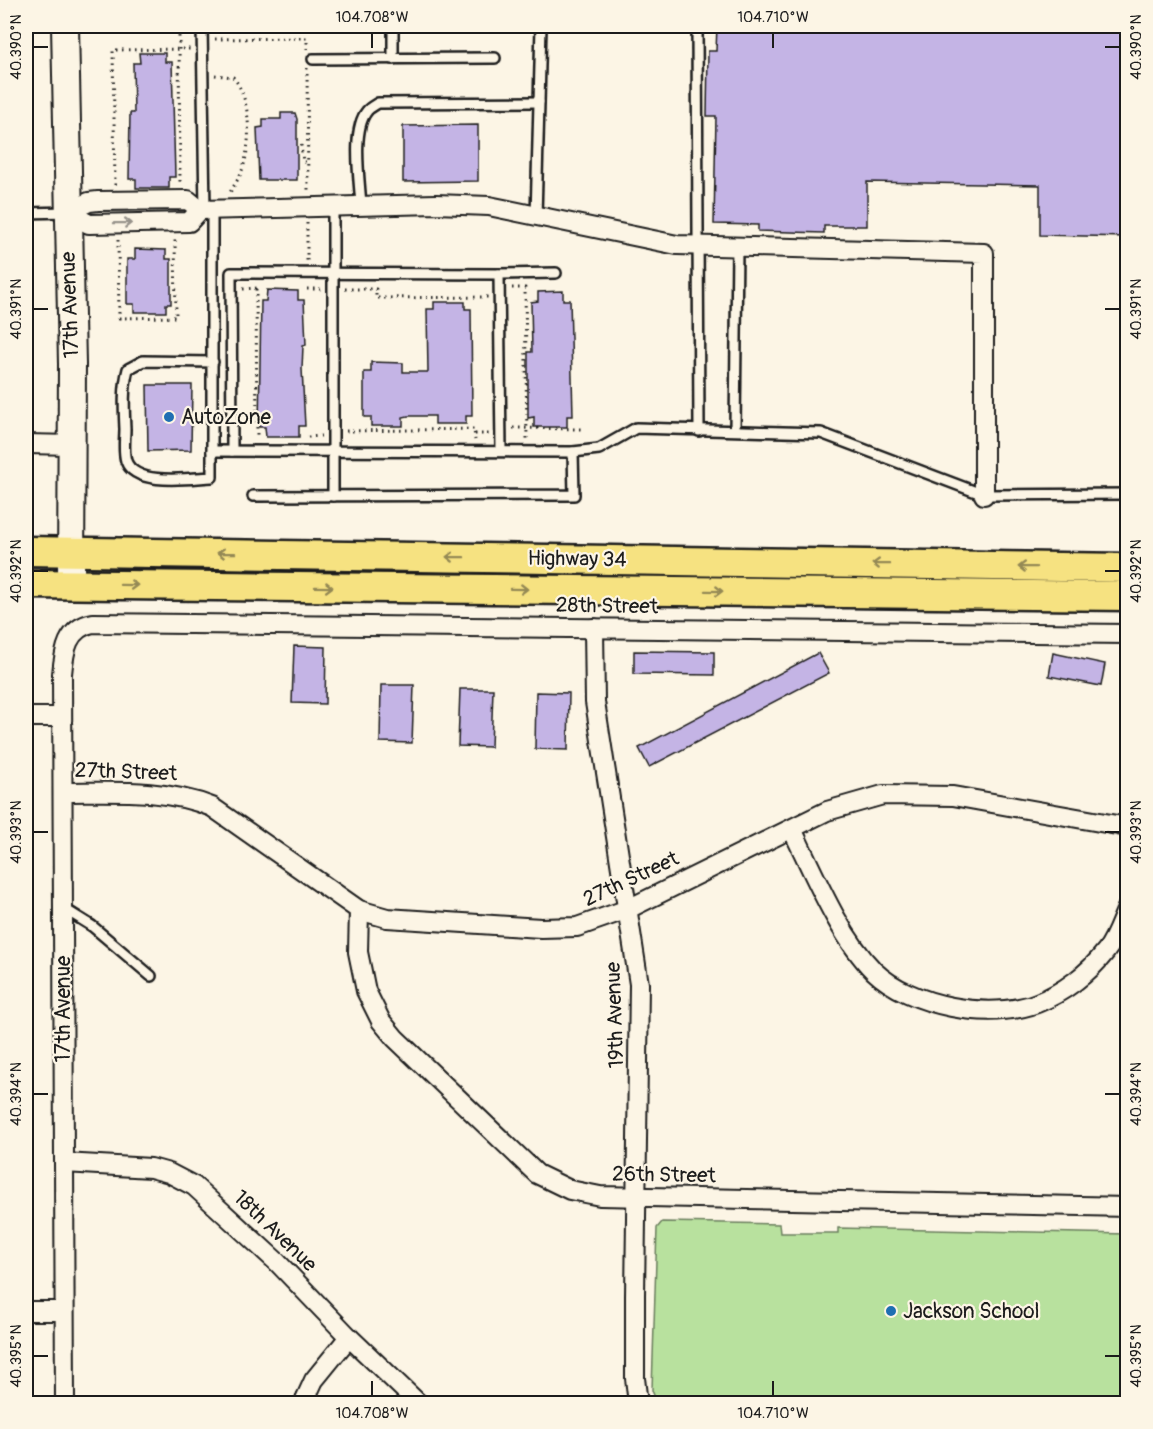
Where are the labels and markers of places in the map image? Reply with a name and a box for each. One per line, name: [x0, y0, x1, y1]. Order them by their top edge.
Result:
place label: AutoZone: [181, 404, 272, 431]
marker: AutoZone: [162, 410, 176, 424]
place label: Jackson School: [903, 1298, 1039, 1325]
marker: Jackson School: [884, 1304, 898, 1318]

